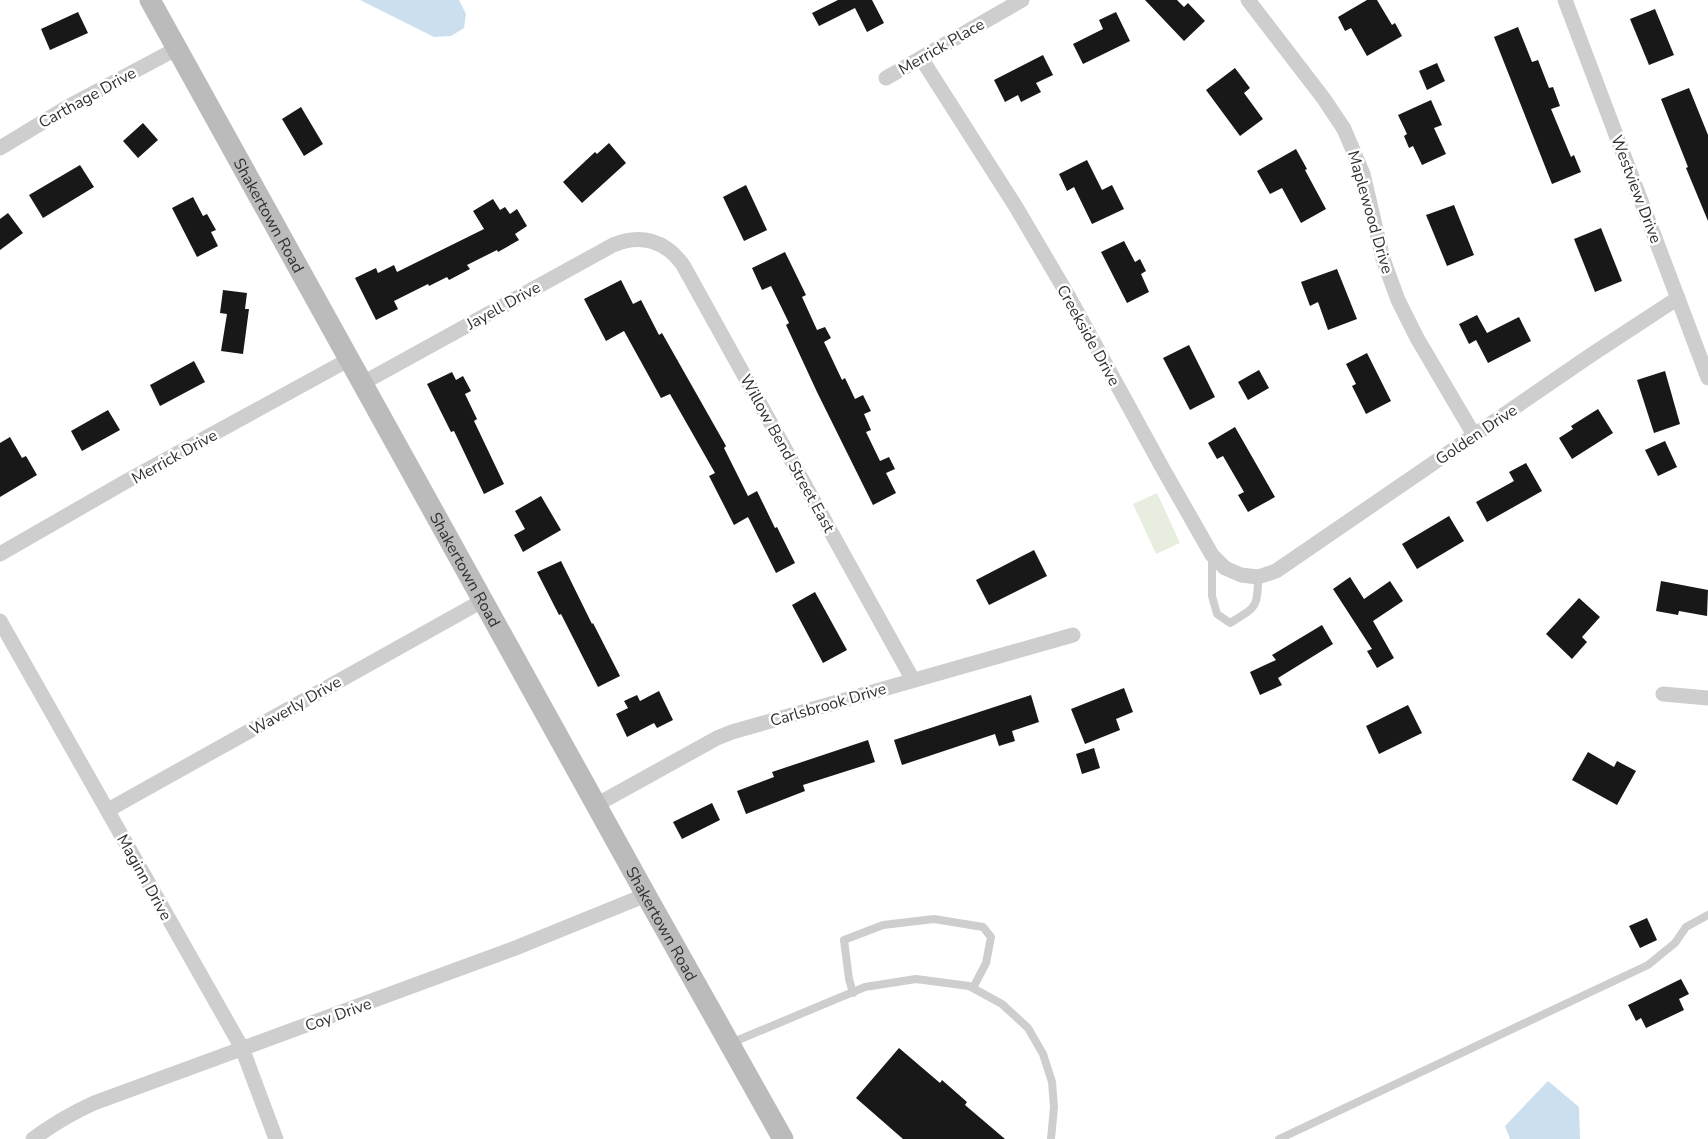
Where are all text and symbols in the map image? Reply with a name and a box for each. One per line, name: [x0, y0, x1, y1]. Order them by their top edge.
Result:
street label: Merrick Place: [894, 13, 989, 80]
street label: Carthage Drive: [35, 62, 140, 134]
street label: Westview Drive: [1605, 132, 1667, 247]
street label: Maplewood Drive: [1342, 148, 1398, 276]
street label: Shakertown Road: [228, 154, 309, 277]
street label: Jayell Drive: [462, 276, 545, 336]
street label: Creekside Drive: [1051, 281, 1125, 390]
street label: Willow Bend Street East: [734, 370, 840, 537]
street label: Golden Drive: [1431, 399, 1522, 470]
street label: Merrick Drive: [128, 424, 221, 489]
street label: Shakertown Road: [424, 509, 505, 631]
street label: Waverly Drive: [246, 671, 345, 741]
street label: Carlsbrook Drive: [768, 678, 889, 732]
street label: Maginn Drive: [111, 830, 177, 925]
street label: Shakertown Road: [620, 863, 702, 985]
street label: Coy Drive: [302, 993, 375, 1037]

